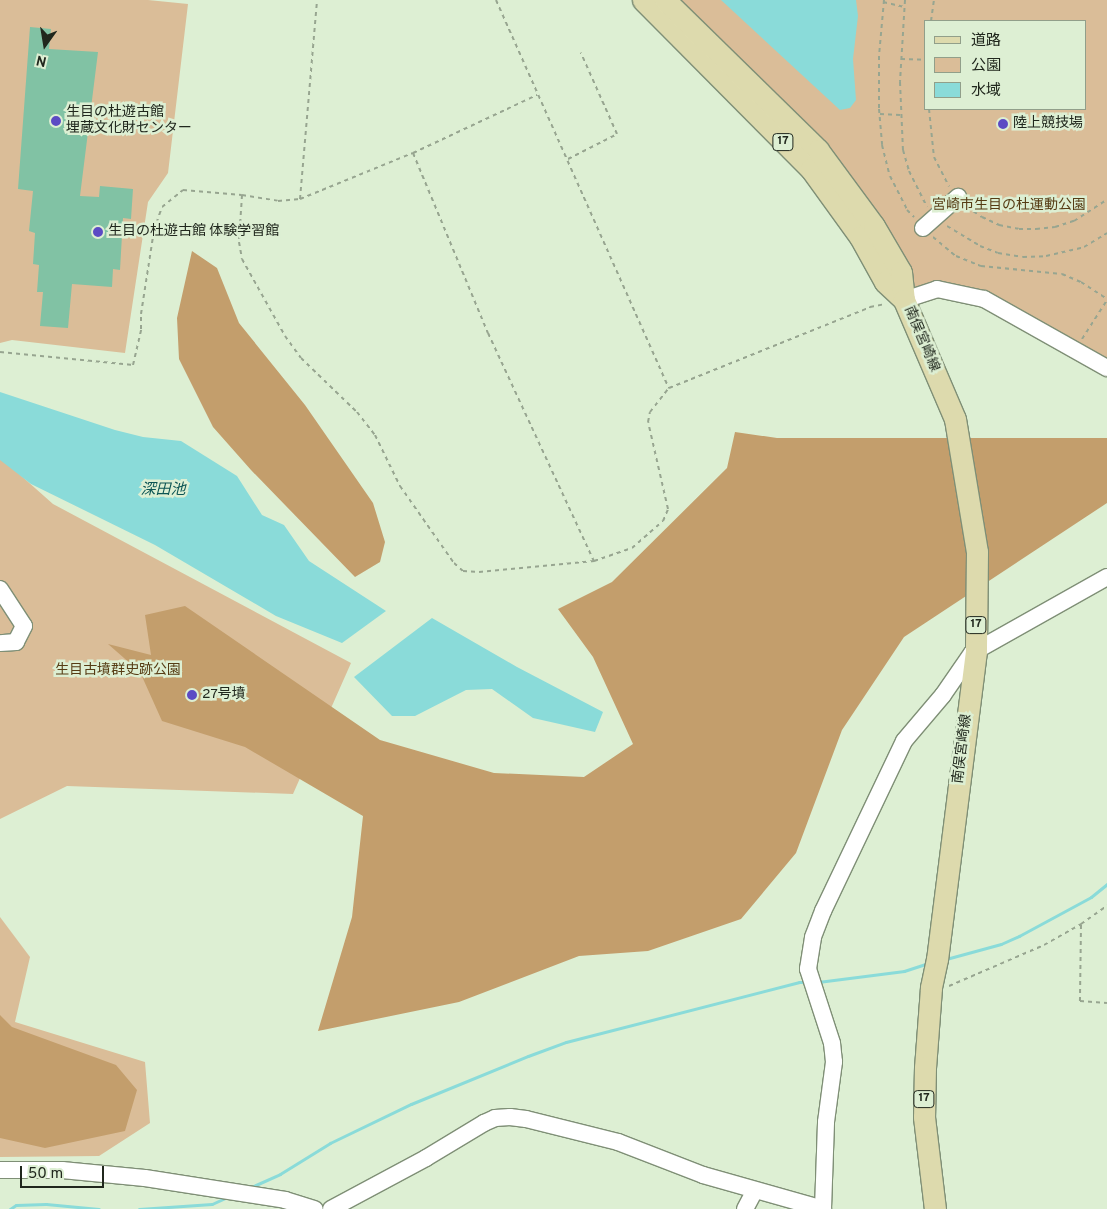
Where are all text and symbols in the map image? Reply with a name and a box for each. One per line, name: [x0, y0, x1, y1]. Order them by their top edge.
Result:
north arrow: [20, 20, 70, 70]
legend: [924, 20, 1087, 110]
text: 道路: [971, 32, 1001, 51]
text: N: [35, 51, 48, 70]
text: 公園: [971, 57, 1001, 76]
text: 水域: [971, 82, 1001, 101]
place label: 生目の杜遊古館 埋蔵文化財センター: [66, 105, 192, 138]
marker: 生目の杜遊古館 埋蔵文化財センター: [50, 115, 62, 127]
place label: 陸上競技場: [1013, 116, 1083, 132]
marker: 陸上競技場: [997, 118, 1009, 130]
road number: 17: [772, 132, 794, 152]
park label: 宮崎市生目の杜運動公園: [932, 198, 1086, 214]
place label: 生目の杜遊古館 体験学習館: [108, 224, 279, 240]
marker: 生目の杜遊古館 体験学習館: [92, 226, 104, 238]
street label: 南俣宮崎線: [900, 304, 942, 374]
water label: 深田池: [141, 482, 185, 500]
road number: 17: [965, 616, 987, 634]
park label: 生目古墳群史跡公園: [55, 663, 181, 679]
place label: 27号墳: [202, 687, 246, 703]
marker: 27号墳: [186, 689, 198, 701]
street label: 南俣宮崎線: [950, 713, 976, 785]
road number: 17: [913, 1090, 935, 1108]
scale bar: [22, 1156, 106, 1188]
text: 50 m: [28, 1165, 63, 1184]

